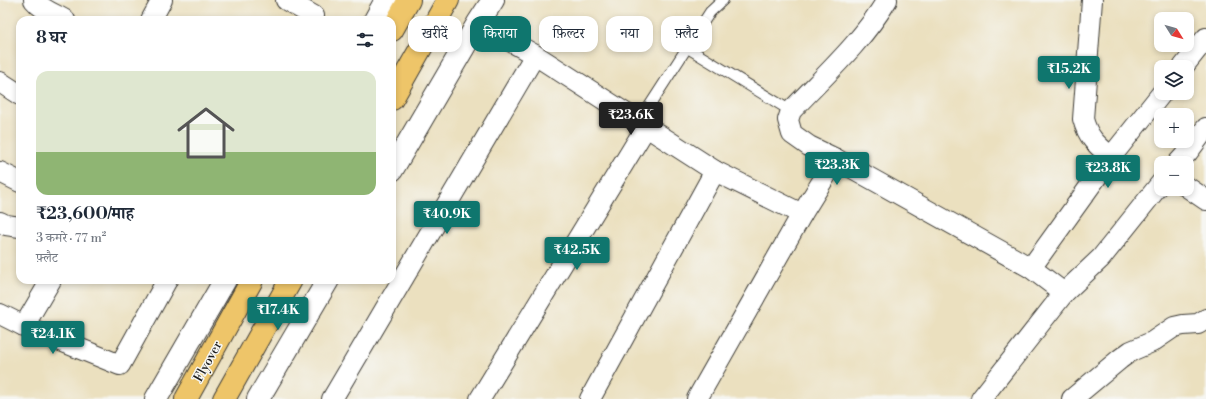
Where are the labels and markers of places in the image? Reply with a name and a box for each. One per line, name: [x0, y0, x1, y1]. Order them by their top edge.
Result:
pin: ₹15.2K: [1036, 56, 1102, 90]
pin: ₹23.6K: [598, 102, 664, 136]
pin: ₹23.3K: [804, 152, 870, 186]
pin: ₹23.8K: [1075, 155, 1141, 189]
pin: ₹40.9K: [414, 201, 480, 235]
pin: ₹42.5K: [544, 237, 610, 271]
pin: ₹17.4K: [245, 297, 311, 331]
pin: ₹24.1K: [20, 321, 86, 355]

